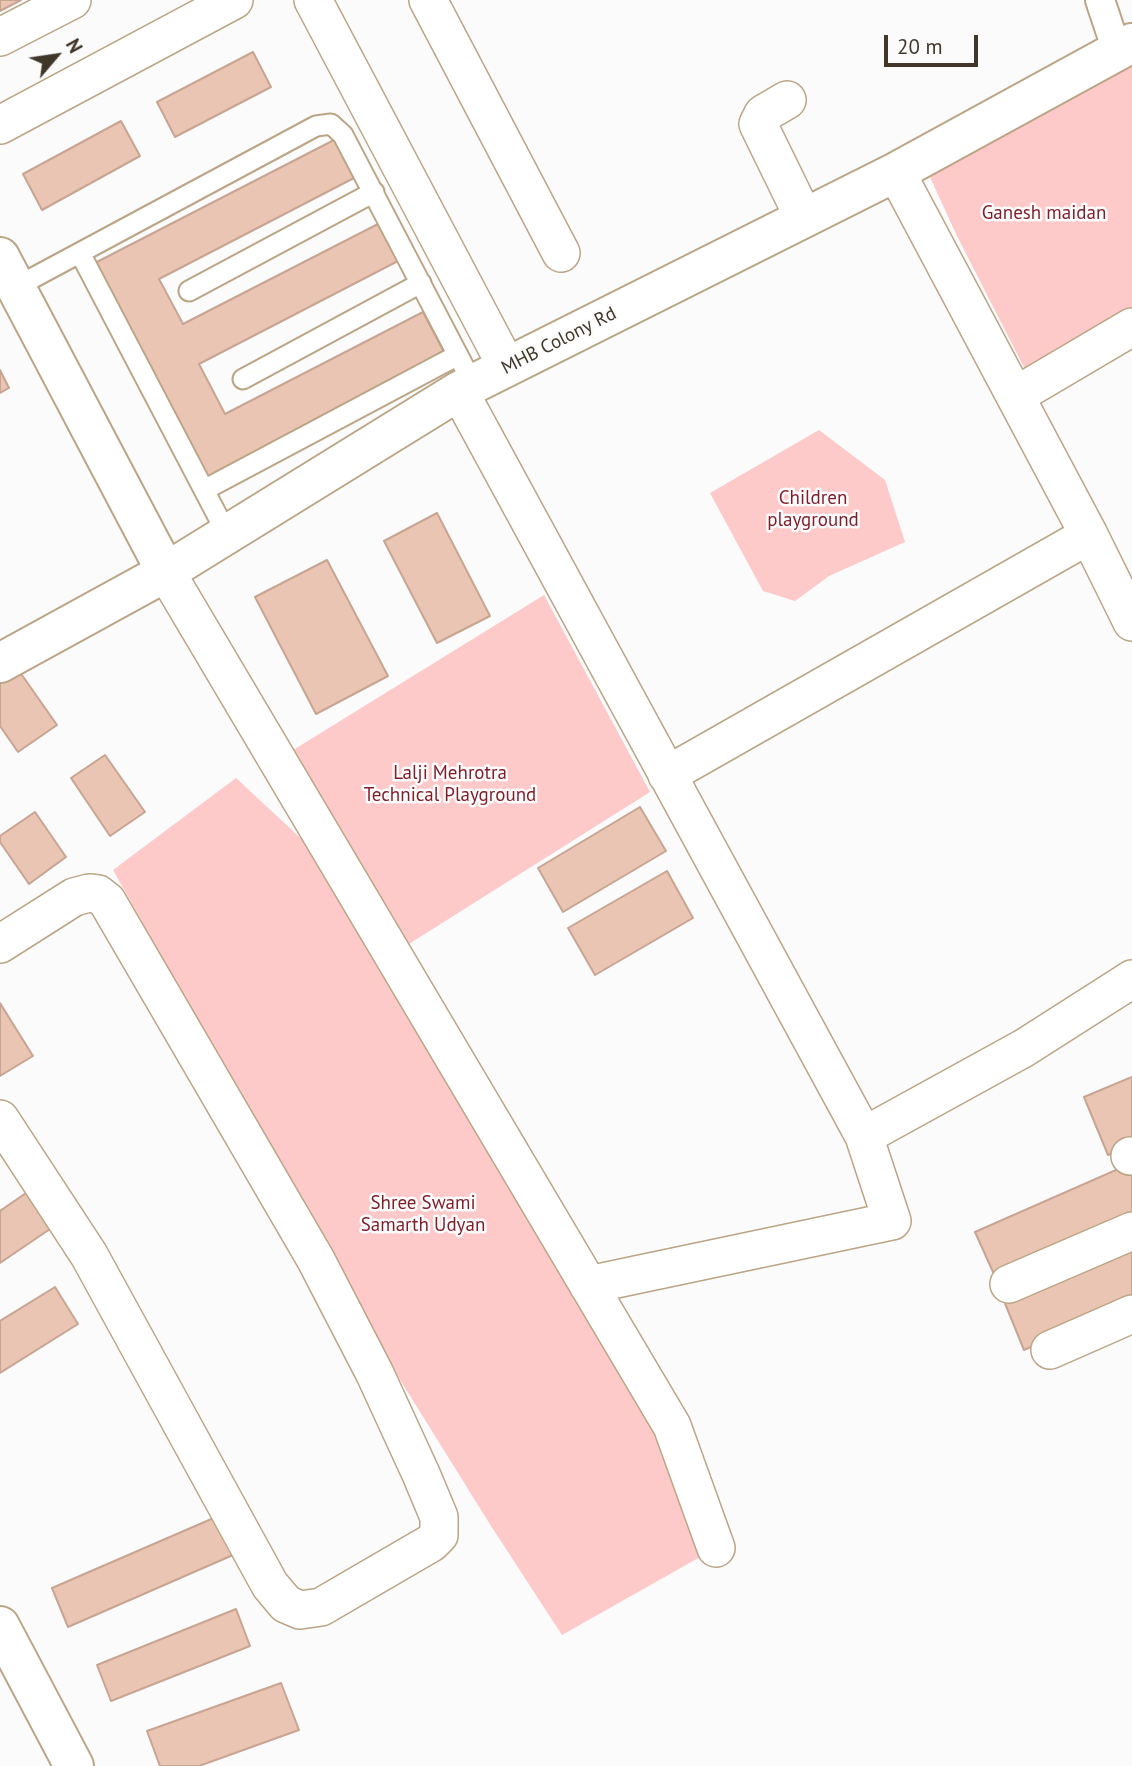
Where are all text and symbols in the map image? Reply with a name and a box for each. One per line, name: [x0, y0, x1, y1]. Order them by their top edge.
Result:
north arrow: [21, 21, 91, 91]
scale bar: [887, 21, 982, 65]
text: 20 m: [897, 33, 943, 60]
text: N: [61, 35, 88, 57]
park label: Ganesh maidan: [982, 203, 1106, 225]
street label: MHB Colony Rd: [498, 302, 620, 380]
park label: Children playground: [767, 488, 859, 532]
park label: Lalji Mehrotra Technical Playground: [364, 763, 536, 807]
park label: Shree Swami Samarth Udyan: [361, 1193, 485, 1237]

